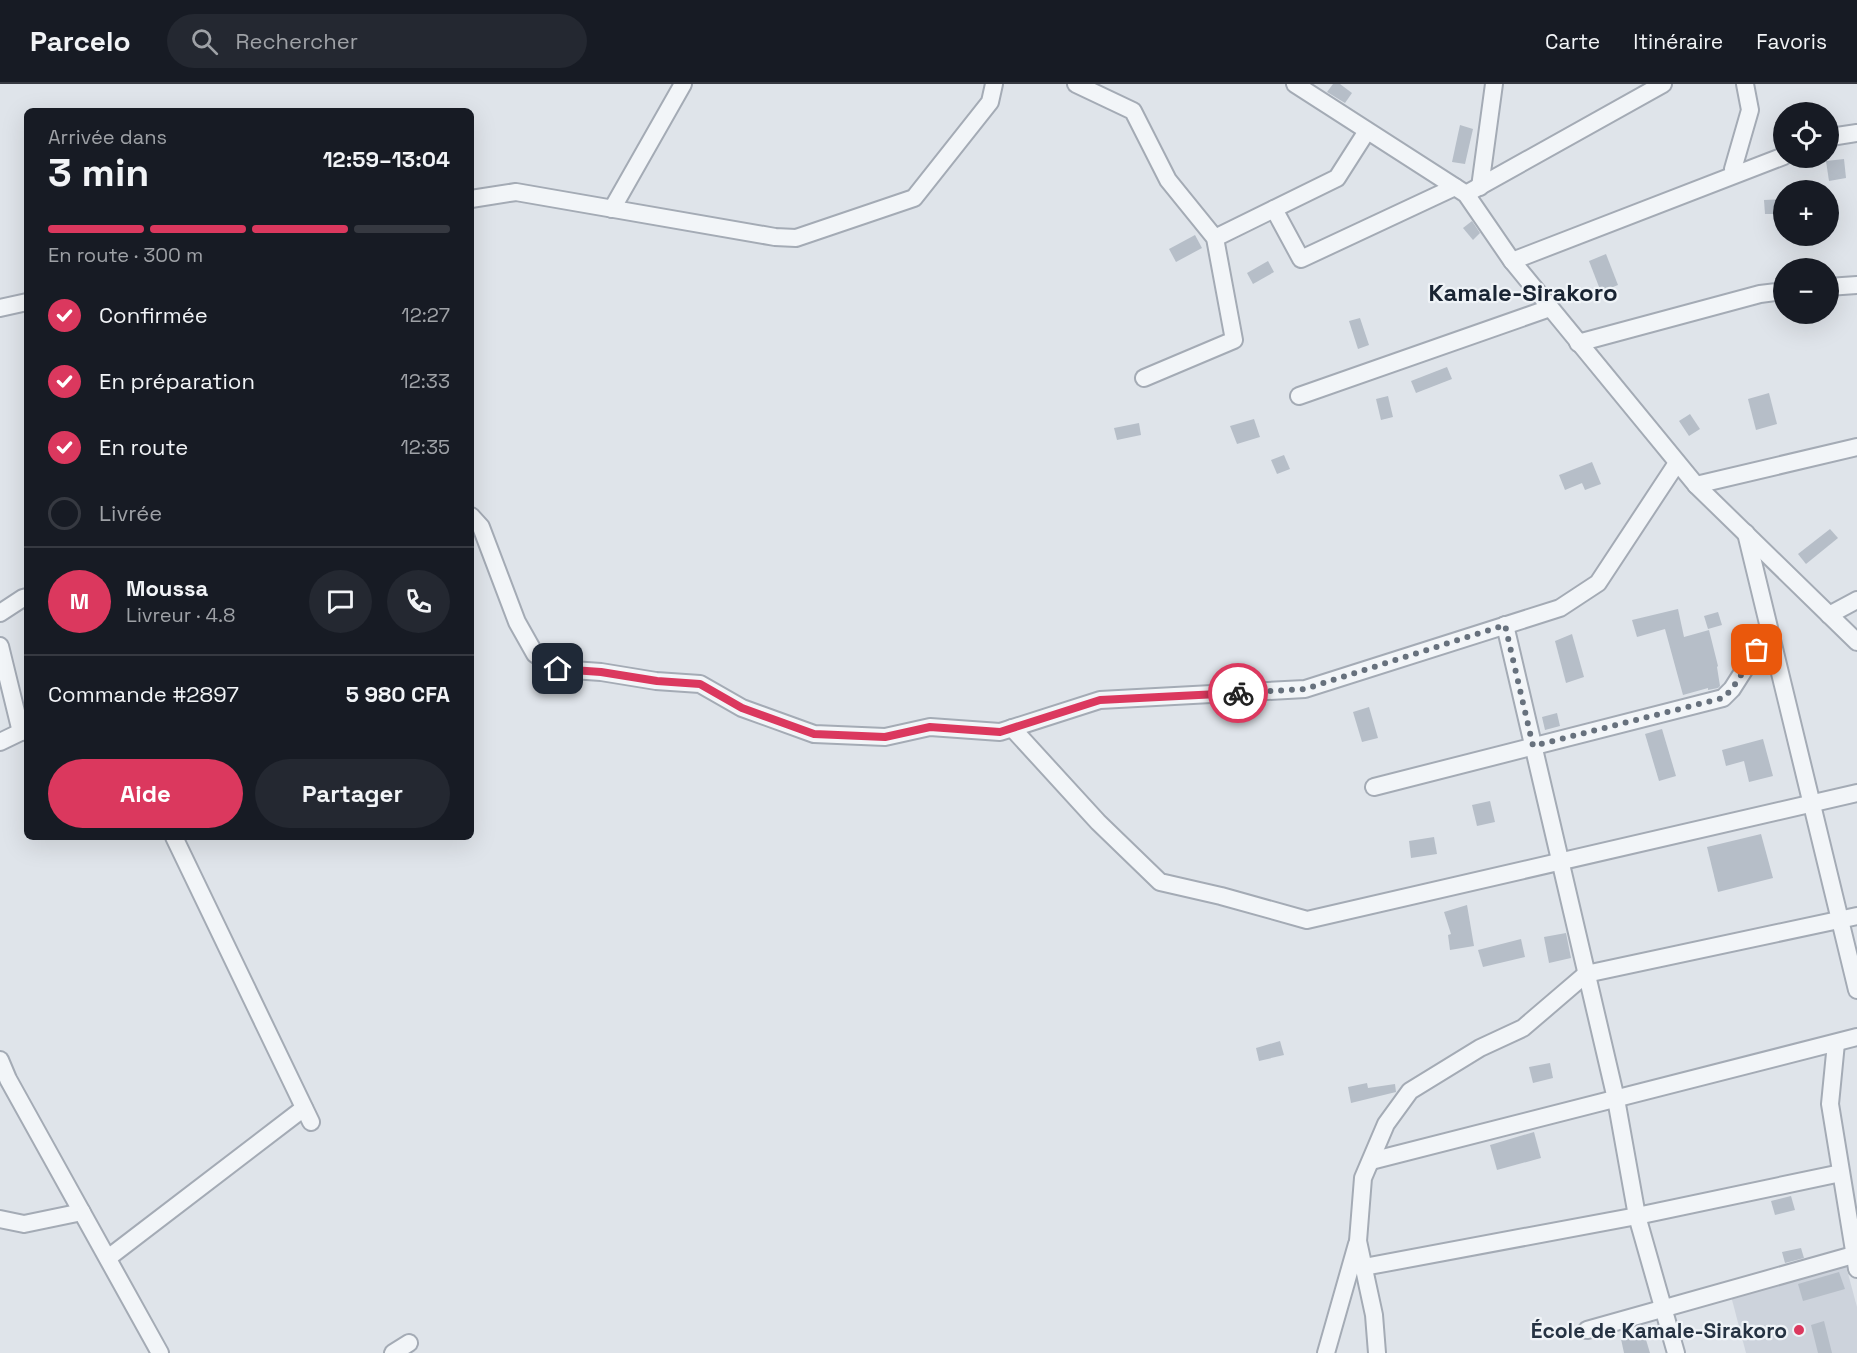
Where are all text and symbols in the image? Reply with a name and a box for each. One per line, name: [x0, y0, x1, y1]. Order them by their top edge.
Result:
search box: [167, 14, 587, 68]
text: Parcelo: [30, 23, 131, 59]
icon: search: [188, 25, 221, 58]
text: Rechercher: [236, 27, 358, 55]
text: Carte: [1545, 28, 1600, 55]
text: Itinéraire: [1633, 28, 1723, 55]
text: Favoris: [1756, 28, 1827, 55]
map controls: [1773, 102, 1839, 324]
button: locate: [1773, 102, 1839, 168]
text: Arrivée dans: [48, 124, 167, 150]
text: 12:59–13:04: [323, 145, 450, 173]
text: 3 min: [48, 148, 149, 197]
button: +: [1773, 180, 1839, 246]
text: En route · 300 m: [48, 242, 203, 268]
button: −: [1773, 258, 1839, 324]
district label: Kamale-Sirakoro: [1428, 277, 1618, 308]
icon: check: [48, 299, 81, 332]
text: Confirmée: [99, 301, 208, 329]
text: 12:27: [401, 302, 450, 328]
icon: check: [48, 365, 81, 398]
text: En préparation: [99, 367, 255, 395]
text: 12:33: [400, 368, 450, 394]
icon: check: [48, 431, 81, 464]
text: En route: [99, 433, 188, 461]
text: 12:35: [400, 434, 450, 460]
text: Livrée: [99, 499, 162, 527]
button: chat: [309, 570, 372, 633]
button: phone: [387, 570, 450, 633]
text: Moussa: [126, 574, 208, 602]
text: M: [70, 587, 89, 615]
text: Livreur · 4.8: [126, 602, 235, 628]
pin: [1731, 624, 1782, 675]
icon: bag: [1740, 633, 1773, 666]
pin: [532, 643, 583, 694]
icon: home: [541, 652, 574, 685]
courier: [1208, 663, 1268, 723]
icon: bike: [1222, 677, 1255, 710]
text: Commande #2897: [48, 680, 239, 708]
text: 5 980 CFA: [346, 680, 450, 708]
button: Aide: [48, 759, 243, 828]
button: Partager: [255, 759, 450, 828]
place label: École de Kamale-Sirakoro: [1531, 1317, 1787, 1344]
marker: École de Kamale-Sirakoro: [1792, 1323, 1806, 1337]

